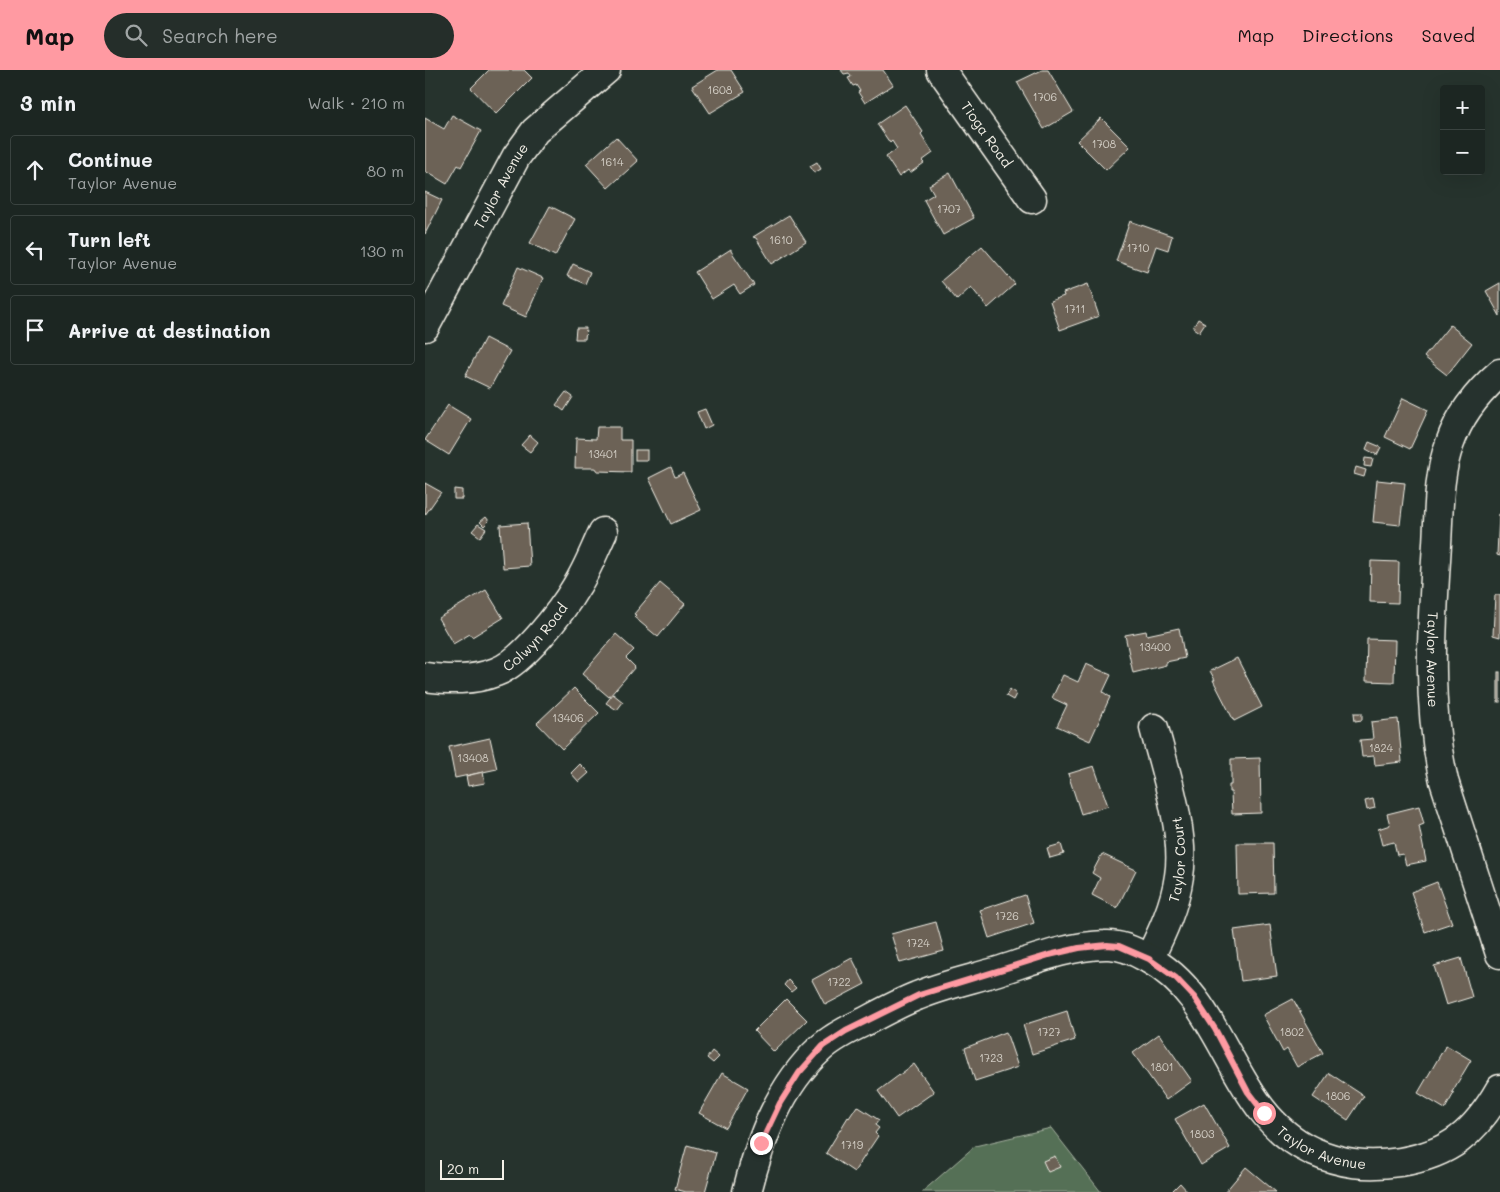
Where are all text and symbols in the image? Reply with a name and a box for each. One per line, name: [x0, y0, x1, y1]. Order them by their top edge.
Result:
search box: [104, 13, 454, 58]
text: Map: [25, 20, 74, 51]
icon: search: [122, 21, 150, 49]
text: Search here: [162, 23, 278, 48]
text: Map: [1237, 23, 1274, 47]
text: Directions: [1302, 23, 1394, 47]
text: Saved: [1422, 23, 1475, 47]
house number: 1608: [707, 82, 733, 97]
map controls: [1440, 85, 1485, 175]
button: +: [1440, 85, 1485, 130]
text: 3 min: [20, 89, 76, 116]
house number: 1706: [1033, 89, 1057, 104]
text: Walk · 210 m: [307, 92, 405, 113]
street label: Tioga Road: [957, 97, 1017, 171]
button: −: [1440, 130, 1485, 175]
house number: 1708: [1092, 136, 1117, 151]
street label: Taylor Avenue: [469, 139, 532, 232]
text: Continue: [68, 147, 153, 172]
house number: 1614: [601, 154, 624, 169]
icon: ahead: [21, 156, 49, 184]
text: 80 m: [367, 160, 404, 181]
text: Taylor Avenue: [68, 172, 177, 193]
house number: 1707: [937, 201, 961, 216]
text: Turn left: [68, 227, 151, 252]
house number: 1610: [769, 232, 793, 247]
icon: left: [21, 236, 49, 264]
text: 130 m: [360, 240, 404, 261]
house number: 1710: [1127, 240, 1150, 255]
text: Taylor Avenue: [68, 252, 177, 273]
house number: 1711: [1065, 301, 1085, 316]
icon: arrive: [21, 316, 49, 344]
text: Arrive at destination: [68, 318, 271, 343]
house number: 13401: [588, 446, 618, 461]
street label: Colwyn Road: [499, 599, 572, 675]
street label: Taylor Avenue: [1423, 611, 1443, 708]
house number: 13400: [1139, 639, 1171, 654]
house number: 13406: [552, 710, 584, 725]
house number: 1824: [1369, 740, 1394, 755]
house number: 13408: [457, 750, 489, 765]
street label: Taylor Court: [1164, 815, 1189, 905]
house number: 1726: [995, 908, 1019, 923]
house number: 1724: [906, 935, 930, 950]
house number: 1722: [827, 974, 851, 989]
house number: 1727: [1037, 1024, 1061, 1039]
house number: 1802: [1280, 1024, 1304, 1039]
house number: 1723: [979, 1050, 1003, 1065]
house number: 1801: [1150, 1059, 1174, 1074]
house number: 1806: [1325, 1088, 1351, 1103]
route start: [1253, 1102, 1276, 1125]
street label: Taylor Avenue: [1273, 1121, 1367, 1173]
house number: 1803: [1190, 1126, 1215, 1141]
route end: [750, 1132, 773, 1155]
house number: 1719: [841, 1137, 864, 1152]
scale bar: [440, 1157, 504, 1180]
text: 20 m: [447, 1159, 479, 1178]

